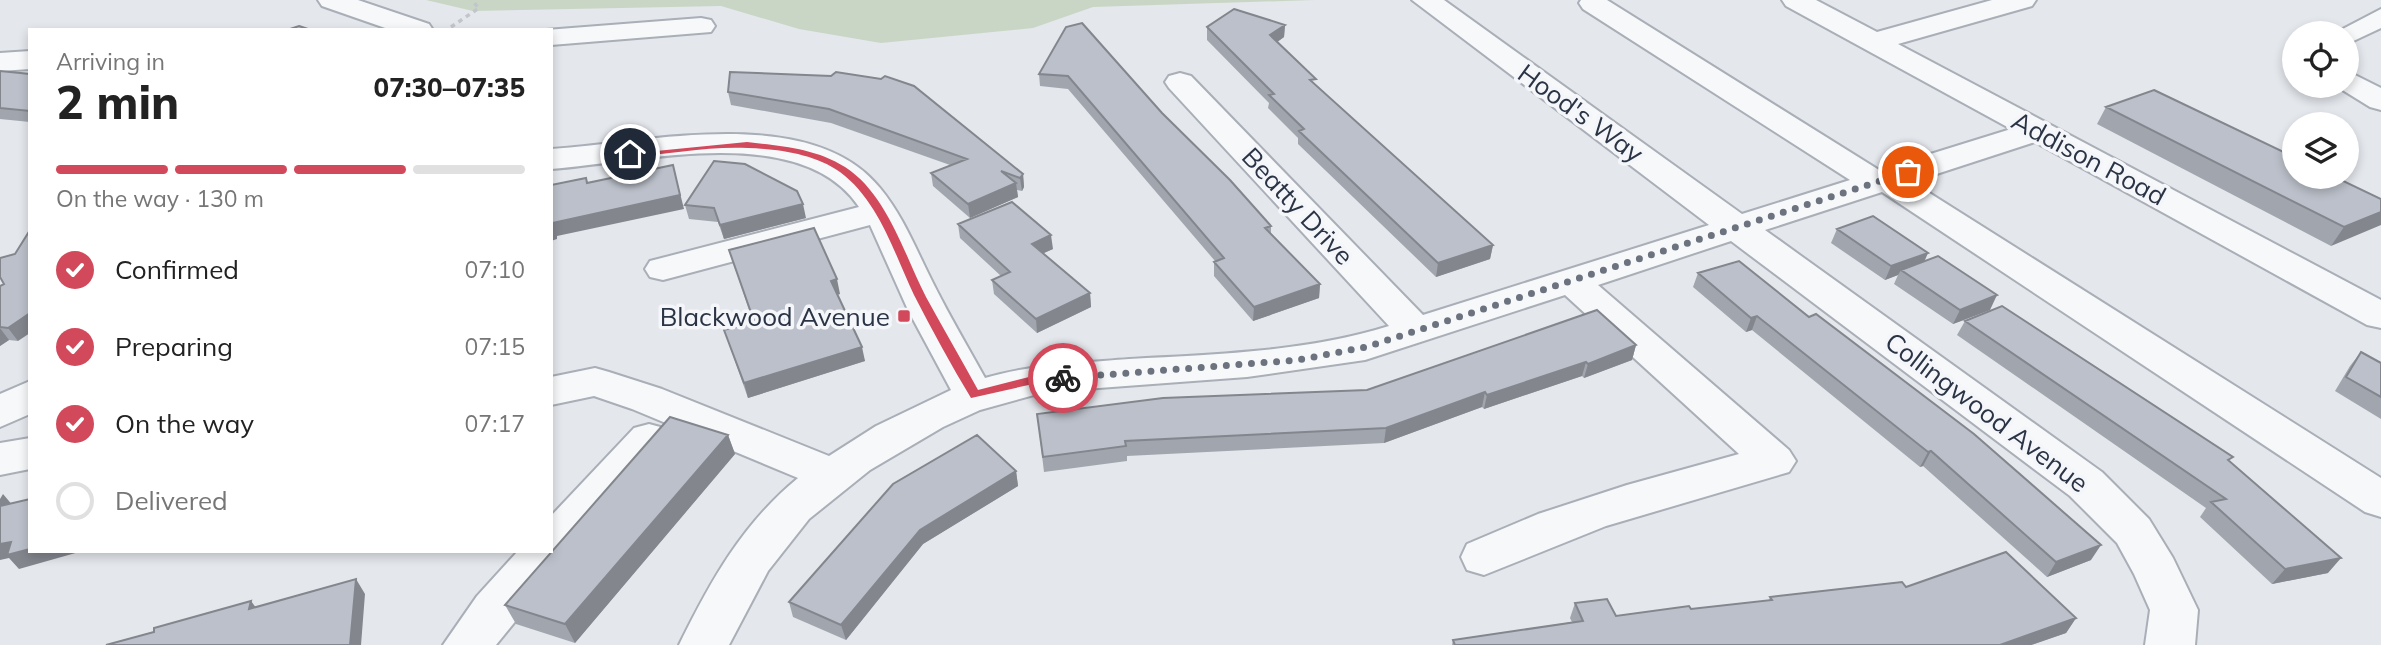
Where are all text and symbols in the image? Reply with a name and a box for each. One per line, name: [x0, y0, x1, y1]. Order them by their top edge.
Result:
map controls: [2282, 21, 2359, 189]
button: locate: [2282, 21, 2359, 98]
text: Arriving in: [56, 47, 165, 76]
street label: Hood's Way: [1512, 56, 1650, 170]
text: 07:30–07:35: [374, 71, 525, 104]
text: 2 min: [56, 73, 179, 131]
street label: Addison Road: [2006, 104, 2172, 212]
button: layers: [2282, 112, 2359, 189]
pin: [600, 124, 660, 184]
icon: home: [611, 135, 649, 173]
street label: Beatty Drive: [1235, 140, 1361, 272]
pin: [1878, 142, 1938, 202]
icon: bag: [1889, 153, 1927, 191]
text: On the way · 130 m: [56, 184, 264, 213]
icon: check: [56, 251, 94, 289]
text: Confirmed: [115, 253, 239, 286]
text: 07:10: [465, 255, 525, 284]
place label: Blackwood Avenue: [660, 300, 890, 333]
marker: Blackwood Avenue: [896, 308, 912, 324]
street label: Collingwood Avenue: [1879, 325, 2095, 499]
icon: check: [56, 328, 94, 366]
text: Preparing: [115, 330, 233, 363]
text: 07:15: [465, 332, 525, 361]
courier: [1028, 343, 1098, 413]
icon: bike: [1044, 359, 1082, 397]
icon: check: [56, 405, 94, 443]
text: On the way: [115, 407, 254, 440]
text: 07:17: [465, 409, 525, 438]
text: Delivered: [115, 484, 228, 517]

